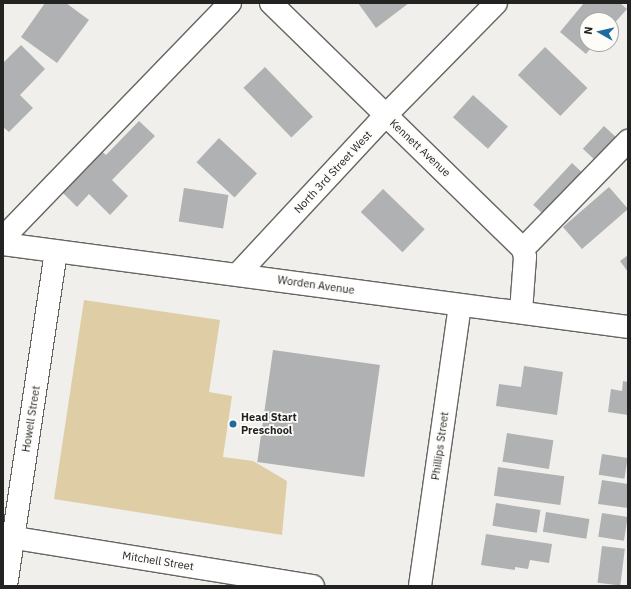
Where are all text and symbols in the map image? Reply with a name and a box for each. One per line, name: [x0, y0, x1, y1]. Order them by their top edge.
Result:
north arrow: [579, 12, 619, 52]
text: N: [581, 26, 596, 35]
street label: Kennett Avenue: [387, 116, 453, 180]
street label: North 3rd Street West: [291, 128, 375, 216]
street label: Worden Avenue: [277, 273, 355, 297]
street label: Howell Street: [19, 385, 43, 453]
place label: Head Start Preschool: [241, 411, 297, 437]
street label: Phillips Street: [429, 411, 451, 481]
marker: Head Start Preschool: [228, 419, 238, 429]
street label: Mitchell Street: [121, 549, 195, 573]

